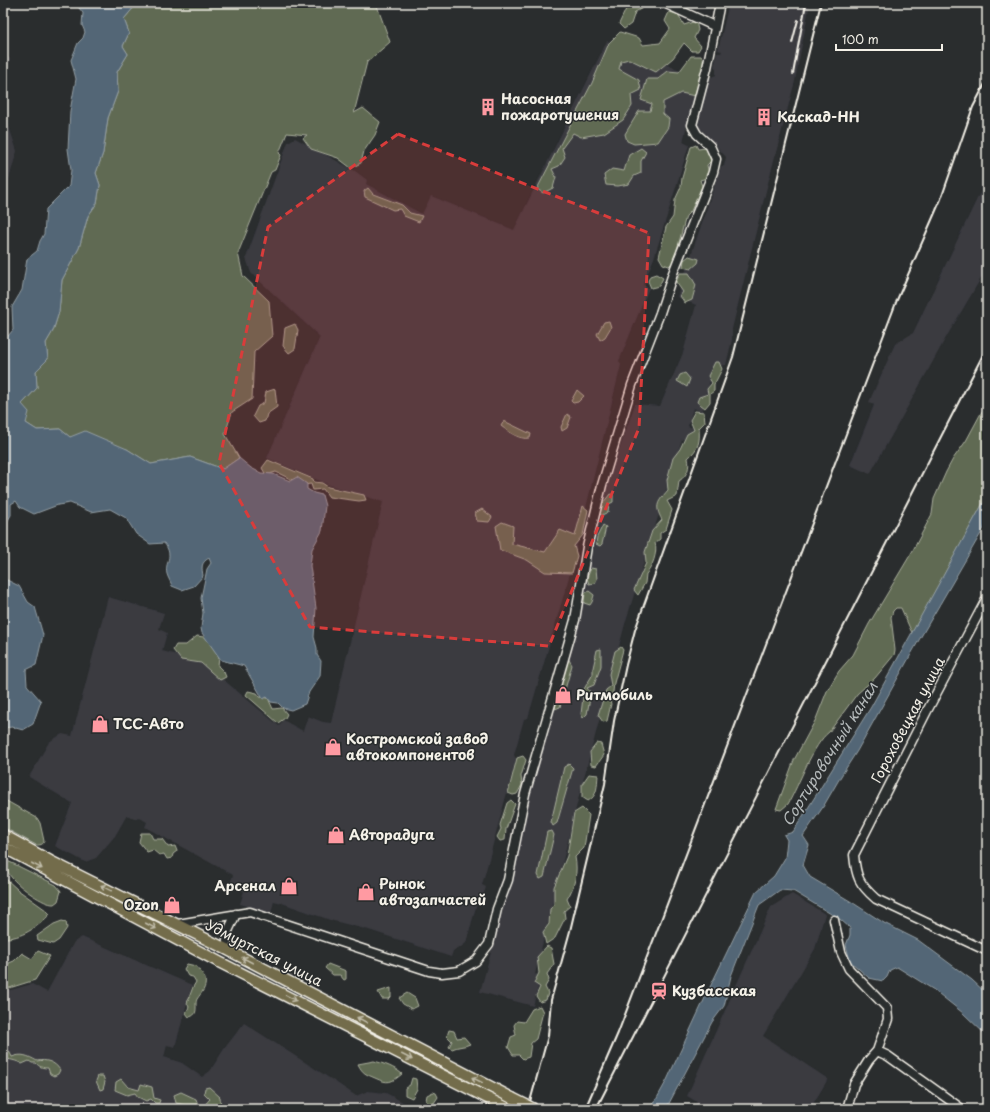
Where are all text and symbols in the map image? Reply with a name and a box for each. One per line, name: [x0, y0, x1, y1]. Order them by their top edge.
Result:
scale bar: [836, 26, 942, 52]
text: 100 m: [842, 30, 879, 48]
place label: Насосная пожаротушения: [501, 88, 619, 125]
building icon: Насосная пожаротушения: [478, 97, 498, 117]
place label: Каскад-НН: [777, 106, 860, 127]
building icon: Каскад-НН: [754, 107, 774, 127]
street label: Гороховецкая улица: [865, 653, 950, 787]
water label: Сортировочный канал: [775, 677, 883, 830]
place label: Ритмобиль: [576, 684, 653, 705]
shop icon: Ритмобиль: [553, 685, 573, 705]
place label: ТСС-Авто: [113, 713, 184, 734]
shop icon: ТСС-Авто: [90, 714, 110, 734]
place label: Костромской завод автокомпонентов: [346, 728, 489, 765]
shop icon: Костромской завод автокомпонентов: [323, 737, 343, 757]
place label: Авторадуга: [349, 824, 435, 845]
shop icon: Авторадуга: [326, 825, 346, 845]
one-way arrow: [31, 862, 43, 870]
place label: Рынок автозапчастей: [379, 873, 486, 910]
place label: Арсенал: [215, 875, 276, 896]
shop icon: Арсенал: [279, 876, 299, 896]
shop icon: Рынок автозапчастей: [356, 882, 376, 902]
one-way arrow: [100, 884, 112, 891]
place label: Ozon: [124, 894, 159, 915]
shop icon: Ozon: [162, 895, 182, 915]
street label: Удмуртская улица: [202, 914, 326, 991]
one-way arrow: [144, 922, 156, 930]
one-way arrow: [241, 955, 253, 963]
place label: Кузбасская: [672, 980, 756, 1001]
station icon: Кузбасская: [649, 981, 669, 1001]
one-way arrow: [285, 995, 297, 1002]
one-way arrow: [356, 1016, 368, 1023]
one-way arrow: [401, 1054, 413, 1061]
one-way arrow: [471, 1076, 483, 1083]

